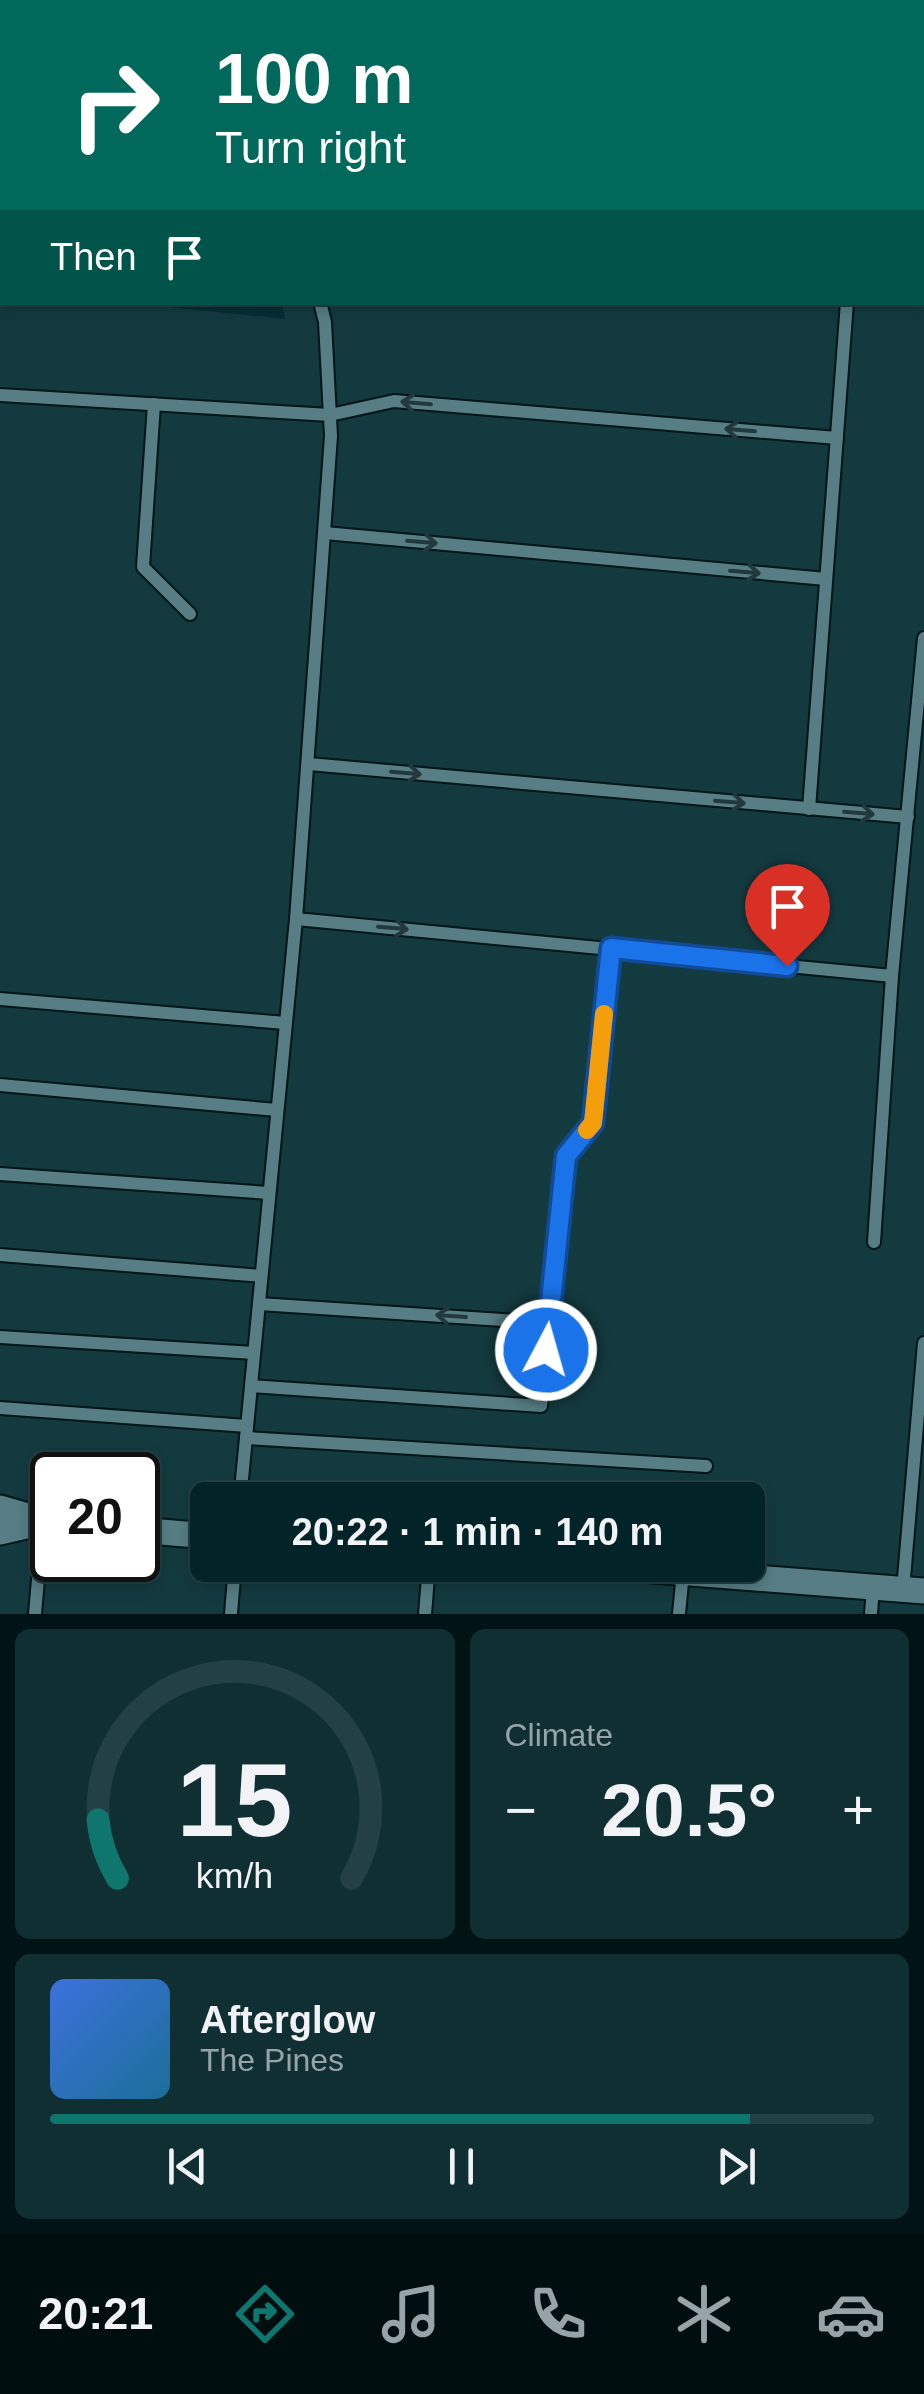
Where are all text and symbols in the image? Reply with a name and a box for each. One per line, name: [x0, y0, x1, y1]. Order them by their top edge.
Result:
icon: right: [50, 40, 180, 170]
text: 100 m: [215, 40, 413, 118]
text: Turn right: [215, 122, 406, 173]
icon: arrive: [157, 230, 212, 285]
text: Then: [50, 236, 137, 278]
one-way arrow: [401, 393, 433, 412]
one-way arrow: [724, 421, 757, 440]
one-way arrow: [405, 533, 437, 552]
one-way arrow: [729, 562, 761, 581]
one-way arrow: [389, 763, 422, 782]
one-way arrow: [713, 792, 745, 811]
one-way arrow: [842, 804, 874, 823]
pin: [745, 864, 830, 967]
icon: arrive: [760, 879, 815, 934]
one-way arrow: [376, 918, 408, 937]
position arrow: [494, 1298, 598, 1402]
one-way arrow: [436, 1306, 468, 1325]
speed limit sign: 20: [30, 1452, 160, 1582]
text: 20:22 · 1 min · 140 m: [292, 1511, 663, 1553]
text: Climate: [505, 1717, 613, 1753]
text: 15: [177, 1742, 293, 1858]
text: 20.5°: [601, 1768, 777, 1852]
text: −: [505, 1779, 537, 1841]
text: +: [842, 1779, 874, 1841]
text: km/h: [196, 1856, 273, 1896]
text: Afterglow: [200, 1999, 375, 2041]
text: The Pines: [200, 2042, 344, 2078]
icon: previous: [160, 2139, 215, 2194]
icon: pause: [434, 2139, 489, 2194]
icon: next: [709, 2139, 764, 2194]
icon: directions: [230, 2279, 300, 2349]
icon: music: [376, 2279, 446, 2349]
icon: phone: [523, 2279, 593, 2349]
icon: climate: [669, 2279, 739, 2349]
icon: car: [816, 2279, 886, 2349]
text: 20:21: [38, 2288, 153, 2339]

